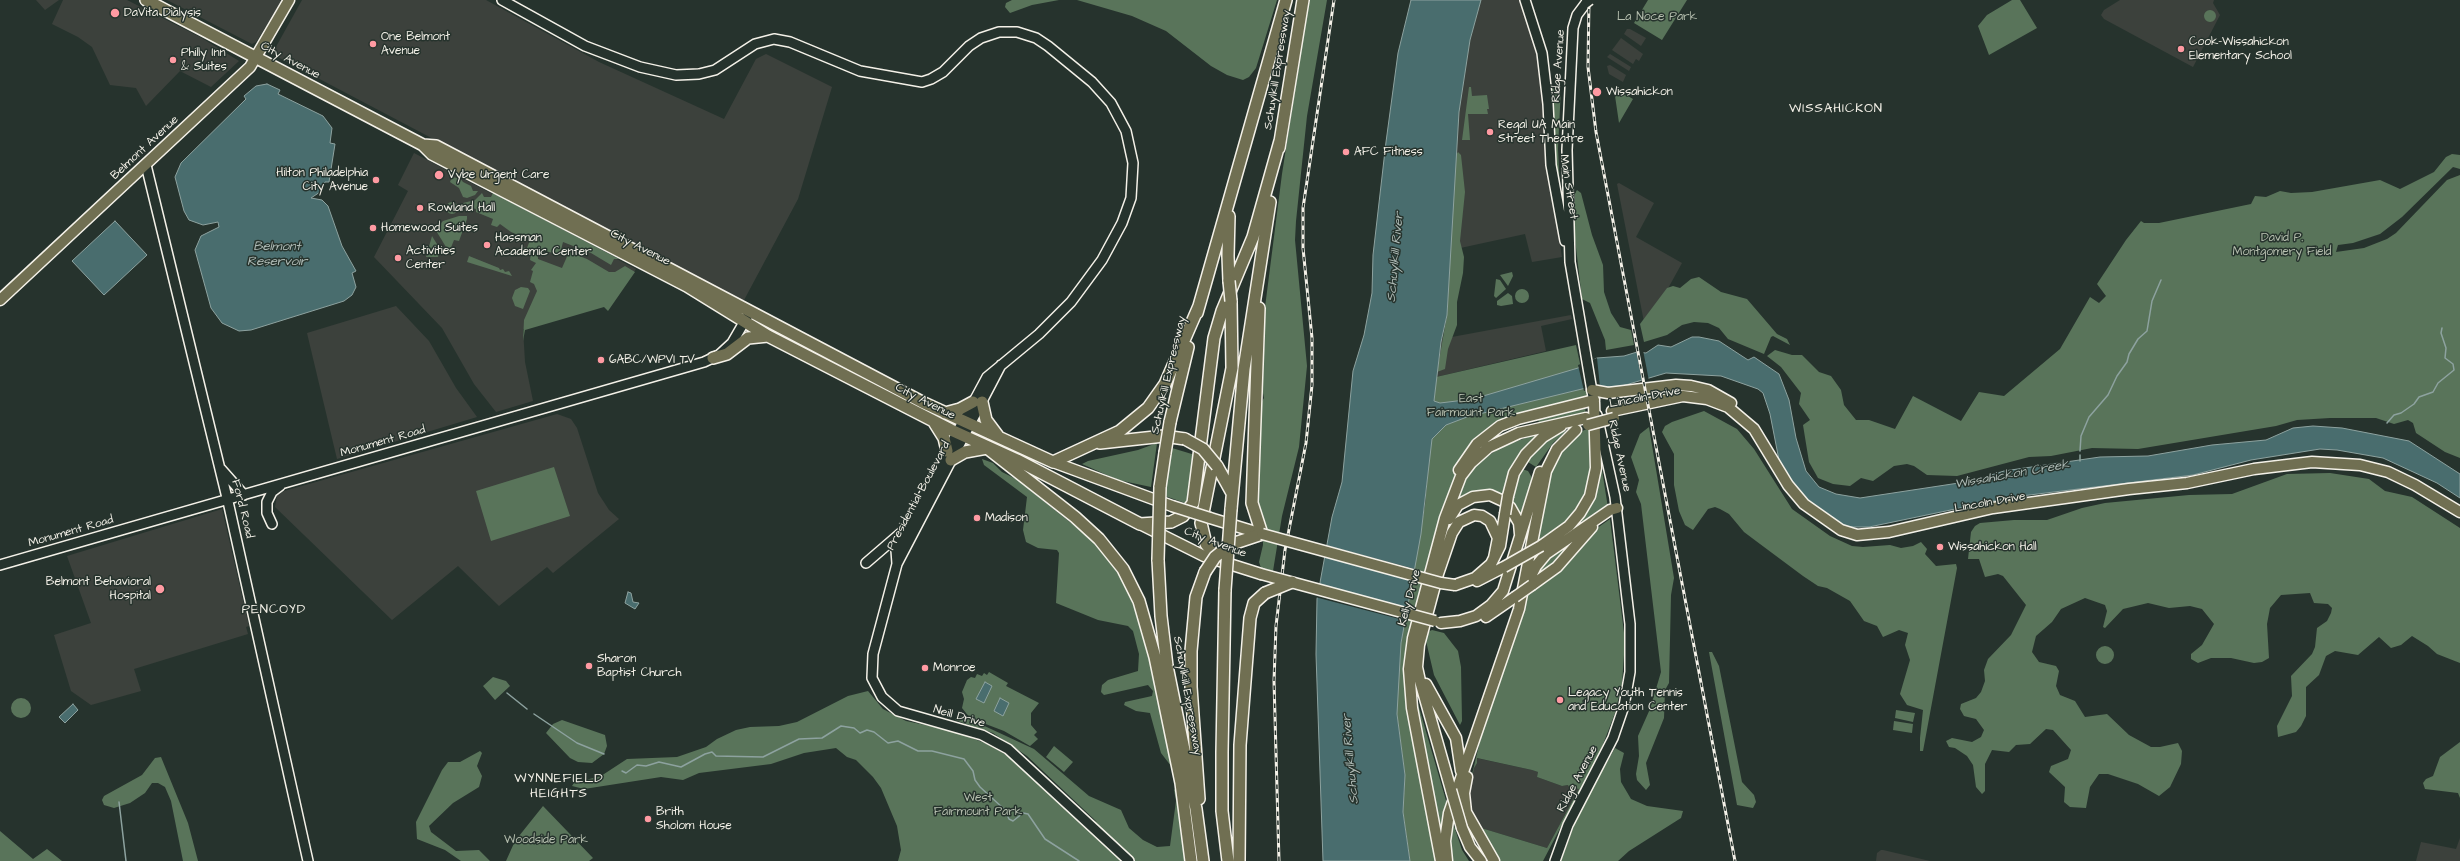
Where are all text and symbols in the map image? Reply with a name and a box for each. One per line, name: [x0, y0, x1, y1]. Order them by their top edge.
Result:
place label: DaVita Dialysis: [124, 6, 201, 20]
marker: DaVita Dialysis: [109, 7, 121, 19]
street label: Schuylkill Expressway: [1261, 9, 1295, 131]
park label: La Noce Park: [1617, 10, 1697, 24]
street label: Ridge Avenue: [1549, 29, 1569, 103]
place label: One Belmont Avenue: [381, 30, 450, 58]
place label: Cook-Wissahickon Elementary School: [2189, 35, 2292, 63]
street label: City Avenue: [258, 39, 322, 83]
marker: One Belmont Avenue: [368, 39, 378, 49]
marker: Cook-Wissahickon Elementary School: [2176, 44, 2186, 54]
place label: Philly Inn & Suites: [181, 46, 227, 74]
marker: Philly Inn & Suites: [168, 55, 178, 65]
place label: Wissahickon: [1606, 85, 1673, 99]
marker: Wissahickon: [1591, 86, 1603, 98]
district label: WISSAHICKON: [1789, 101, 1883, 117]
street label: Belmont Avenue: [108, 113, 182, 183]
place label: Regal UA Main Street Theatre: [1498, 118, 1584, 146]
marker: Regal UA Main Street Theatre: [1485, 127, 1495, 137]
place label: AFC Fitness: [1354, 145, 1423, 159]
marker: AFC Fitness: [1341, 147, 1351, 157]
street label: Main Street: [1556, 153, 1580, 221]
place label: Hilton Philadelphia City Avenue: [276, 166, 368, 194]
place label: Vybe Urgent Care: [448, 168, 550, 182]
marker: Vybe Urgent Care: [433, 169, 445, 181]
marker: Hilton Philadelphia City Avenue: [371, 175, 381, 185]
place label: Rowland Hall: [428, 201, 495, 215]
marker: Rowland Hall: [415, 203, 425, 213]
water label: Schuylkill River: [1384, 211, 1408, 303]
place label: Homewood Suites: [381, 221, 478, 235]
marker: Homewood Suites: [368, 223, 378, 233]
street label: City Avenue: [608, 227, 672, 269]
place label: Hassman Academic Center: [495, 231, 592, 259]
park label: David P. Montgomery Field: [2233, 231, 2331, 259]
water label: Belmont Reservoir: [247, 239, 307, 270]
marker: Hassman Academic Center: [482, 240, 492, 250]
place label: Activities Center: [406, 244, 455, 272]
marker: Activities Center: [393, 253, 403, 263]
street label: Schuylkill Expressway: [1148, 315, 1190, 435]
place label: 6ABC/WPVI TV: [609, 353, 695, 367]
marker: 6ABC/WPVI TV: [596, 355, 606, 365]
street label: City Avenue: [893, 381, 957, 423]
street label: Lincoln Drive: [1608, 384, 1682, 412]
park label: East Fairmount Park: [1427, 392, 1515, 420]
street label: Ridge Avenue: [1604, 419, 1634, 493]
street label: Monument Road: [339, 423, 427, 461]
street label: Presidential Boulevard: [884, 439, 954, 553]
water label: Wissahickon Creek: [1954, 457, 2070, 493]
street label: Ford Road: [228, 478, 256, 540]
street label: Lincoln Drive: [1953, 490, 2027, 516]
place label: Madison: [985, 511, 1028, 525]
street label: Monument Road: [27, 513, 115, 551]
marker: Madison: [972, 513, 982, 523]
street label: City Avenue: [1182, 525, 1248, 561]
place label: Wissahickon Hall: [1948, 540, 2037, 554]
marker: Wissahickon Hall: [1935, 542, 1945, 552]
street label: Kelly Drive: [1396, 568, 1424, 628]
place label: Belmont Behavioral Hospital: [46, 575, 151, 603]
marker: Belmont Behavioral Hospital: [154, 583, 166, 595]
district label: PENCOYD: [242, 602, 306, 618]
street label: Schuylkill Expressway: [1169, 635, 1205, 757]
place label: Sharon Baptist Church: [597, 652, 681, 680]
marker: Sharon Baptist Church: [584, 661, 594, 671]
place label: Monroe: [933, 661, 976, 675]
marker: Monroe: [920, 663, 930, 673]
place label: Legacy Youth Tennis and Education Center: [1568, 686, 1687, 714]
marker: Legacy Youth Tennis and Education Center: [1555, 695, 1565, 705]
street label: Neill Drive: [931, 703, 987, 731]
water label: Schuylkill River: [1339, 713, 1363, 805]
street label: Ridge Avenue: [1555, 743, 1601, 815]
district label: WYNNEFIELD HEIGHTS: [514, 771, 604, 802]
park label: West Fairmount Park: [934, 791, 1022, 819]
place label: Brith Sholom House: [656, 805, 732, 833]
marker: Brith Sholom House: [643, 814, 653, 824]
park label: Woodside Park: [504, 833, 588, 847]

